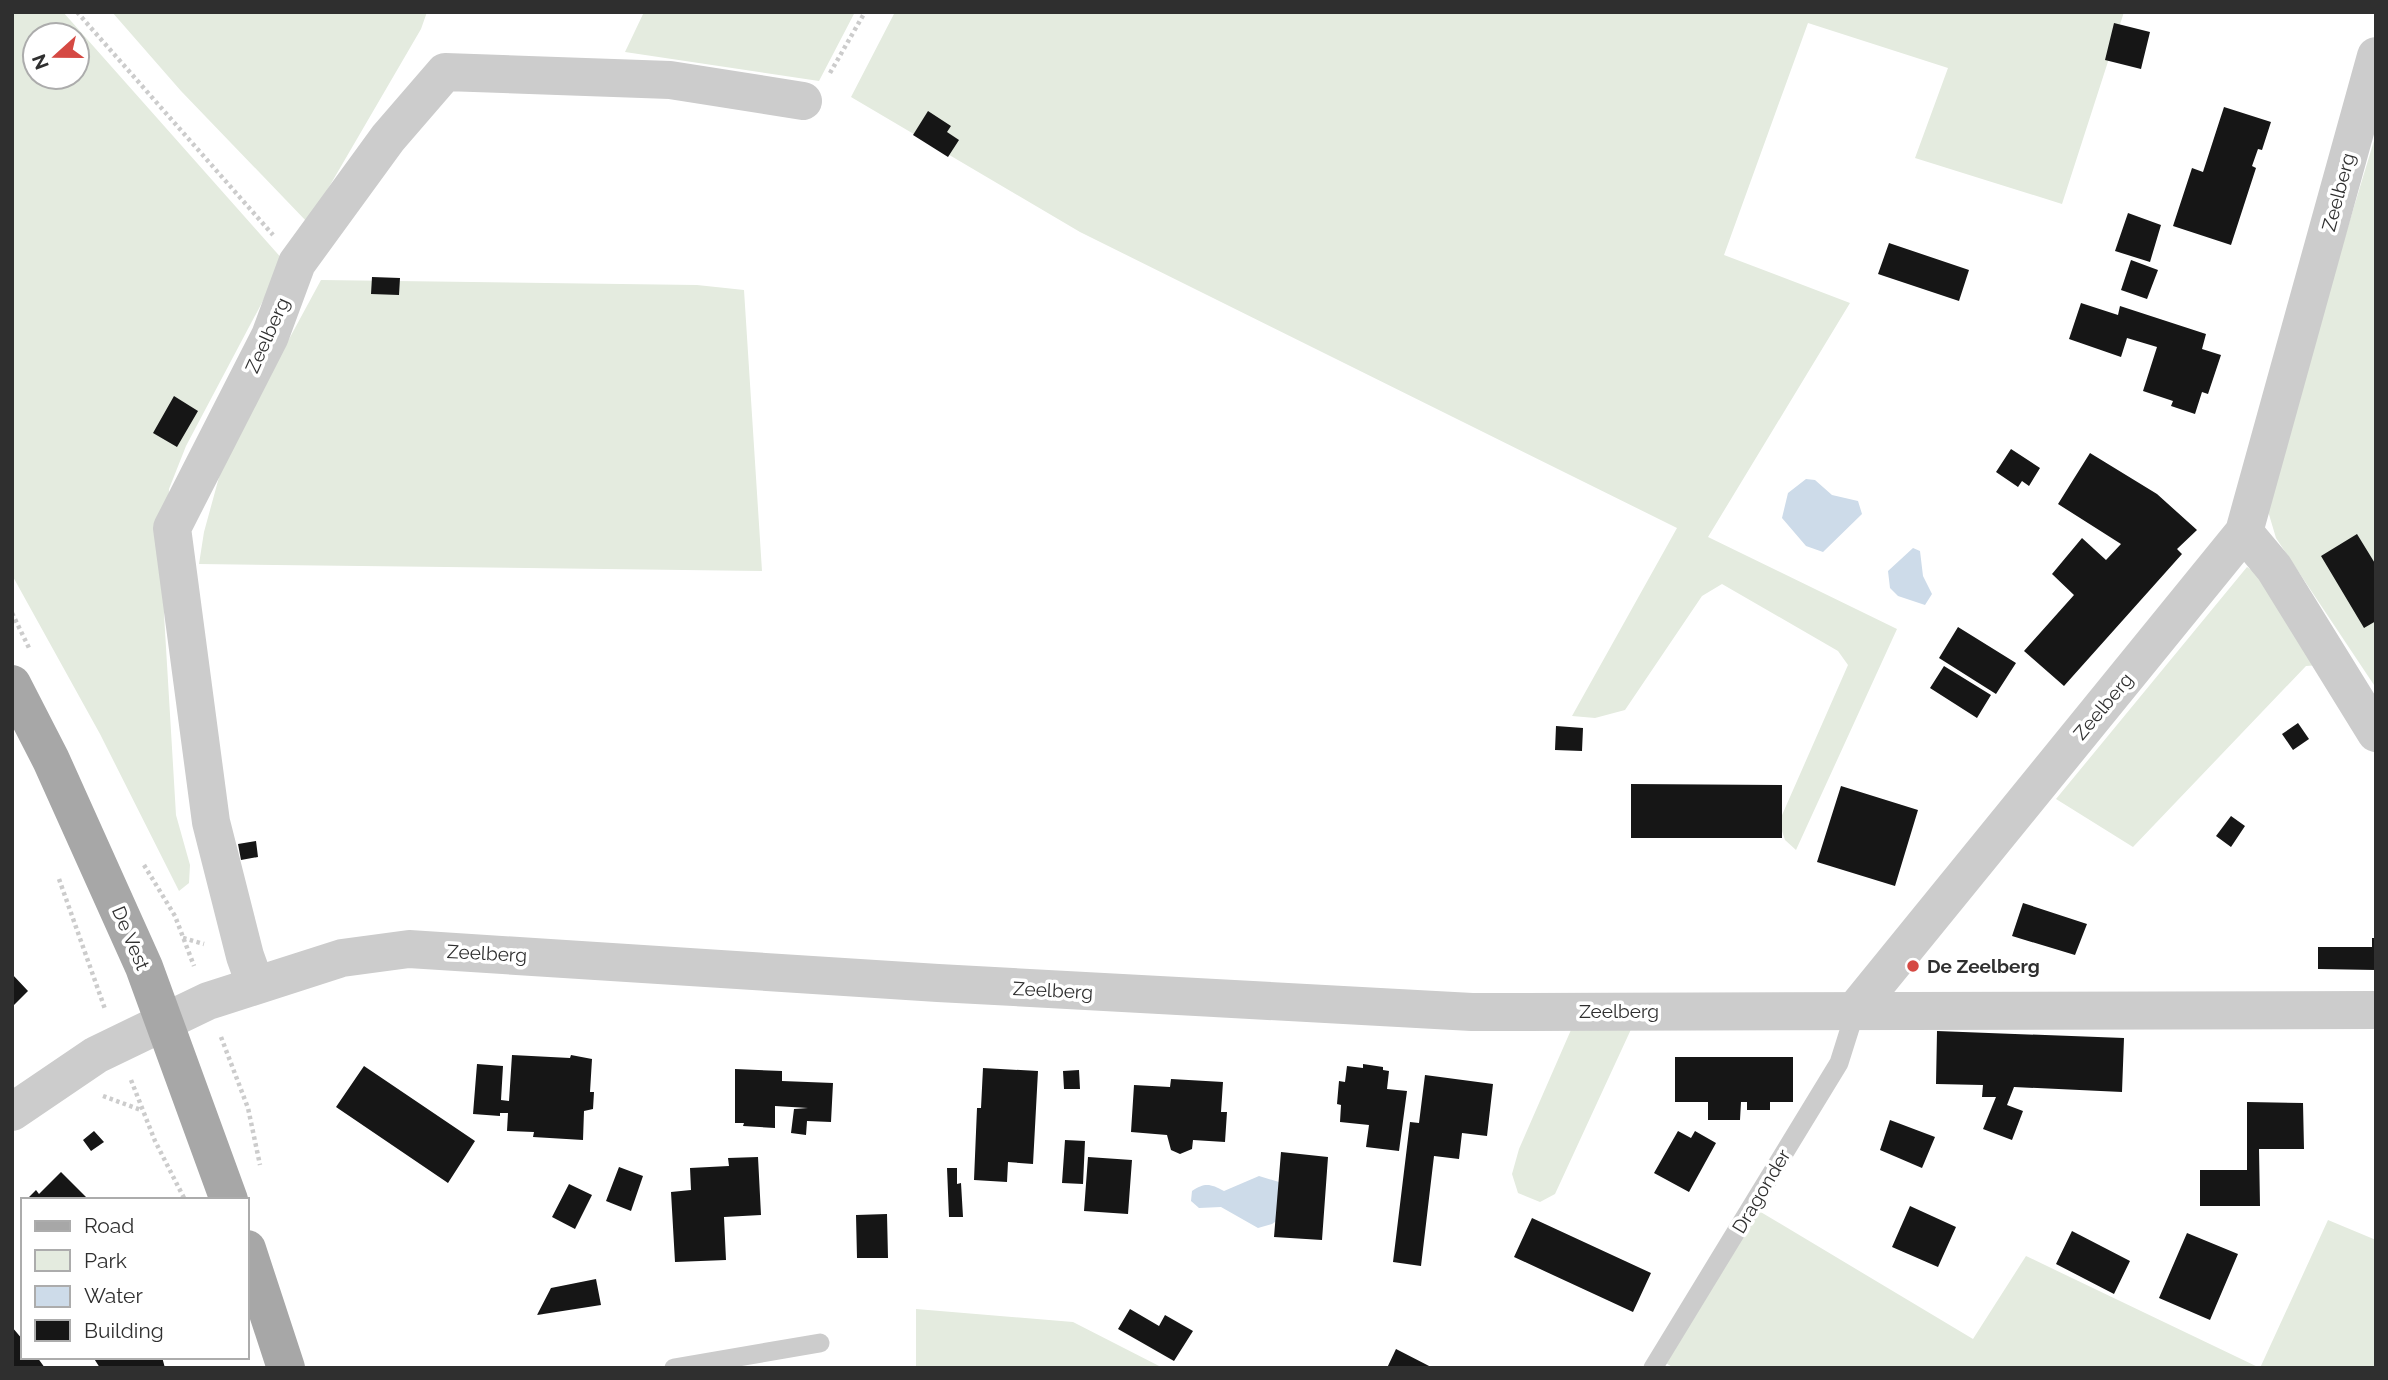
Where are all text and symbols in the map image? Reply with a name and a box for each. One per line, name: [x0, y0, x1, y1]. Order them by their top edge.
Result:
north arrow: [21, 21, 91, 91]
text: N: [27, 51, 53, 73]
street label: Zeelberg: [2317, 150, 2359, 234]
street label: Zeelberg: [241, 294, 293, 376]
street label: Zeelberg: [2069, 668, 2137, 744]
street label: De Vest: [108, 903, 155, 974]
street label: Zeelberg: [446, 940, 528, 966]
place label: De Zeelberg: [1927, 955, 2040, 977]
marker: De Zeelberg: [1905, 958, 1921, 974]
street label: Zeelberg: [1012, 977, 1094, 1003]
street label: Zeelberg: [1579, 1000, 1659, 1022]
street label: Dragonder: [1727, 1145, 1795, 1237]
legend: [21, 1198, 248, 1359]
text: Road: [84, 1213, 134, 1238]
text: Park: [84, 1248, 127, 1273]
text: Water: [84, 1283, 143, 1308]
text: Building: [84, 1318, 164, 1343]

